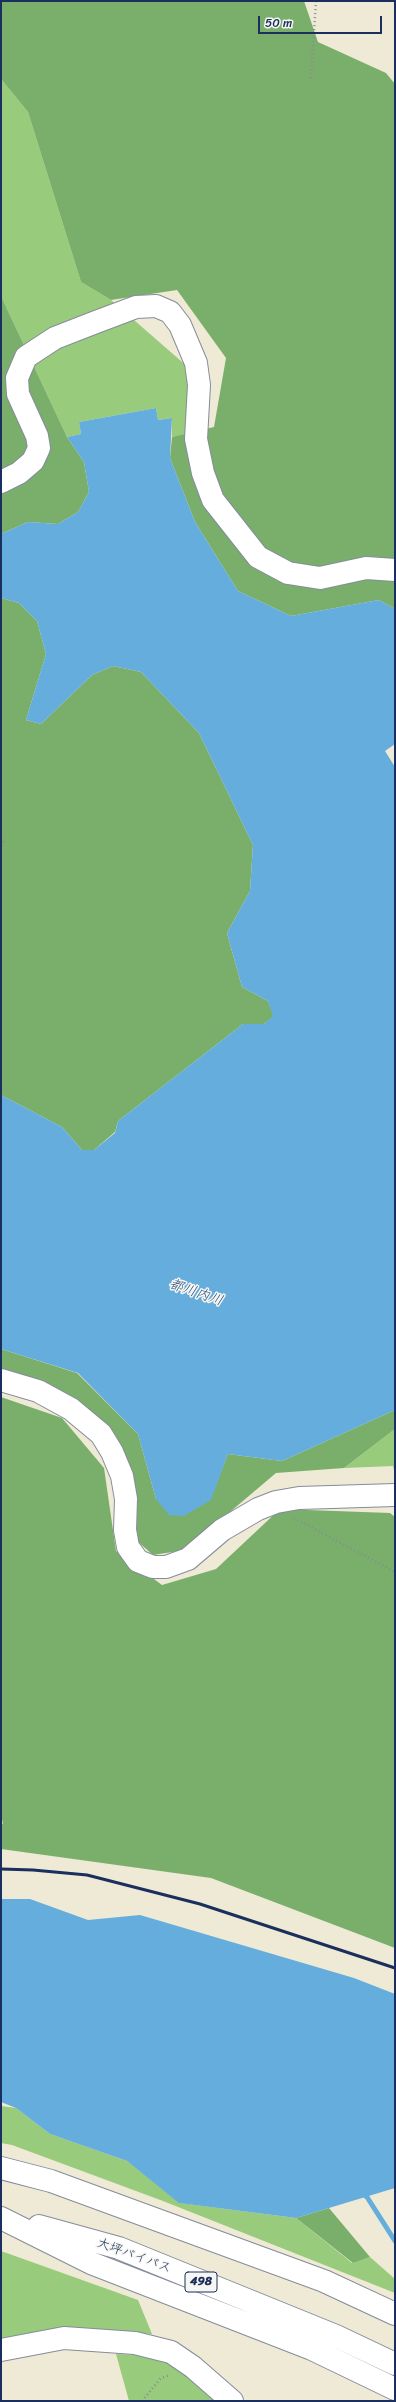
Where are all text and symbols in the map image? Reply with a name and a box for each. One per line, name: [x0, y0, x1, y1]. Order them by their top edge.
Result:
scale bar: [260, 8, 384, 34]
text: 50 m: [265, 12, 292, 34]
water label: 都川内川: [167, 1276, 225, 1310]
street label: 大坪バイパス: [95, 2235, 173, 2277]
road number: 498: [185, 2272, 217, 2292]

